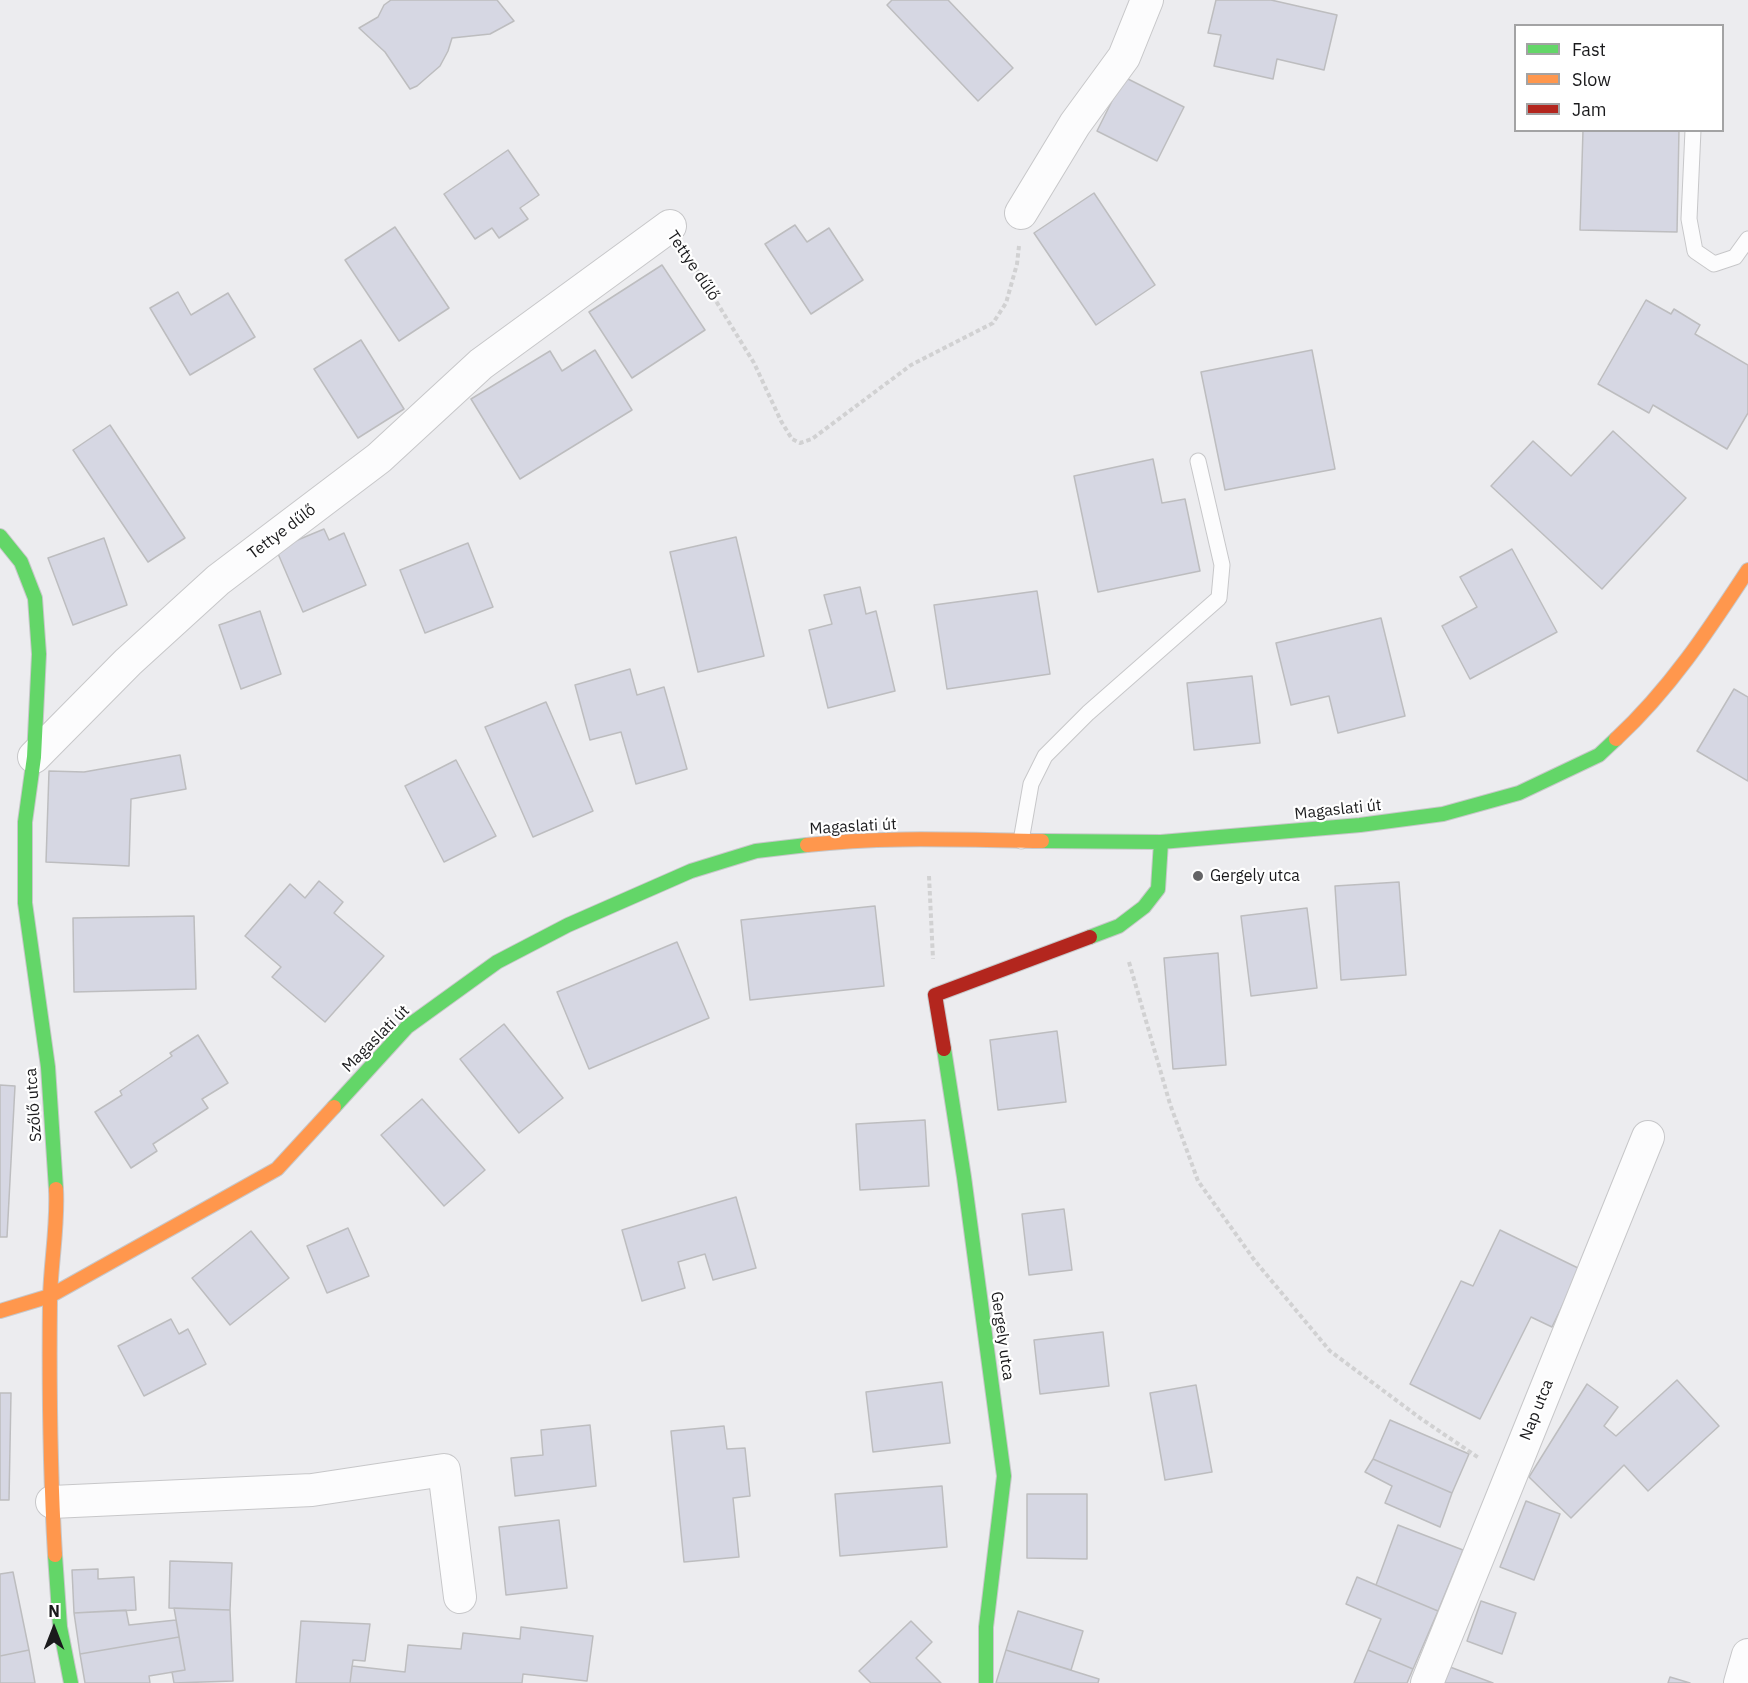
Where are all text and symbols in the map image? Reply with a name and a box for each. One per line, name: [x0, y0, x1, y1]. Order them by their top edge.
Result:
legend: [1514, 24, 1724, 132]
text: Fast: [1572, 38, 1606, 61]
text: Slow: [1572, 68, 1611, 91]
text: Jam: [1572, 98, 1607, 121]
street label: Tettye dűlő: [663, 227, 723, 305]
street label: Tettye dűlő: [244, 500, 320, 564]
street label: Magaslati út: [1294, 796, 1382, 824]
street label: Magaslati út: [809, 815, 897, 839]
place label: Gergely utca: [1210, 866, 1300, 886]
marker: Gergely utca: [1191, 869, 1205, 883]
street label: Magaslati út: [338, 1001, 414, 1077]
street label: Szőlő utca: [22, 1068, 46, 1142]
street label: Gergely utca: [986, 1290, 1018, 1382]
street label: Nap utca: [1516, 1377, 1558, 1443]
north arrow: [24, 1599, 84, 1659]
text: N: [48, 1601, 60, 1621]

